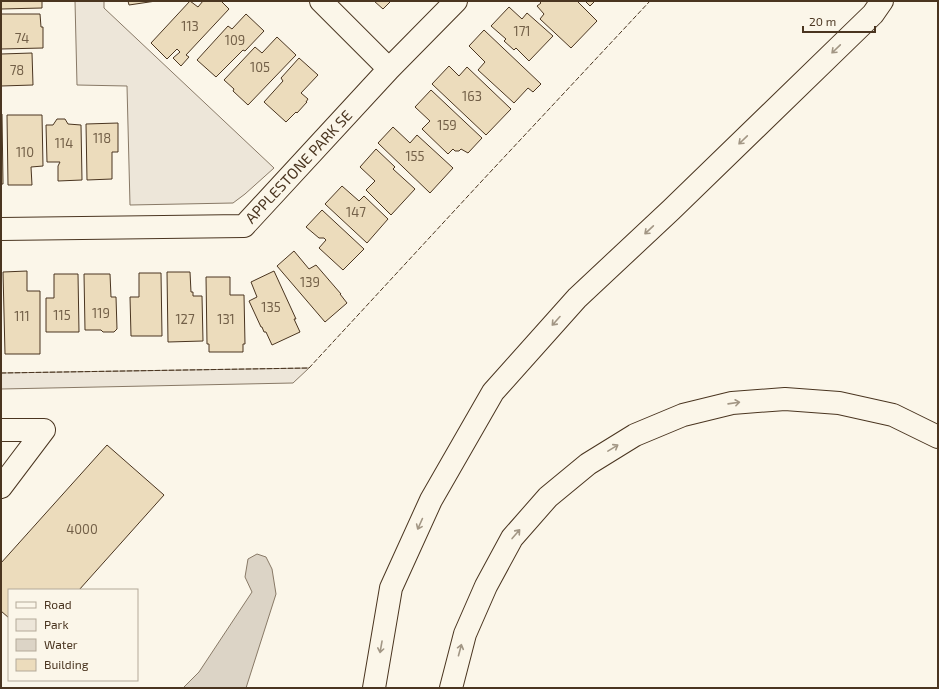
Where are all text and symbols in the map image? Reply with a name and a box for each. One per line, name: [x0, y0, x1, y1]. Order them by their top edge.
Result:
scale bar: [803, 8, 875, 34]
text: 20 m: [809, 14, 836, 28]
house number: 113: [181, 18, 199, 34]
house number: 171: [513, 23, 531, 39]
house number: 74: [15, 30, 29, 46]
house number: 109: [225, 32, 245, 48]
one-way arrow: [831, 45, 841, 54]
house number: 105: [250, 59, 270, 75]
house number: 78: [10, 62, 24, 78]
house number: 163: [462, 88, 482, 104]
street label: APPLESTONE PARK SE: [241, 106, 355, 227]
house number: 159: [437, 117, 457, 133]
house number: 118: [93, 130, 111, 146]
house number: 114: [55, 135, 73, 151]
one-way arrow: [738, 135, 748, 145]
house number: 110: [16, 144, 34, 160]
house number: 155: [405, 148, 425, 164]
house number: 147: [346, 204, 366, 220]
one-way arrow: [644, 225, 654, 235]
house number: 139: [300, 274, 320, 290]
house number: 135: [261, 299, 281, 315]
house number: 119: [92, 305, 110, 321]
house number: 115: [53, 307, 71, 323]
house number: 111: [14, 308, 30, 324]
house number: 127: [175, 311, 195, 327]
house number: 131: [217, 311, 235, 327]
one-way arrow: [551, 316, 561, 326]
one-way arrow: [727, 399, 740, 407]
one-way arrow: [607, 444, 619, 452]
one-way arrow: [416, 518, 423, 530]
house number: 4000: [66, 521, 98, 537]
one-way arrow: [512, 528, 521, 539]
legend: [8, 589, 138, 681]
text: Road: [44, 597, 72, 611]
text: Park: [44, 617, 69, 631]
text: Water: [44, 637, 78, 651]
one-way arrow: [377, 641, 385, 654]
one-way arrow: [457, 644, 465, 657]
text: Building: [44, 657, 89, 671]

